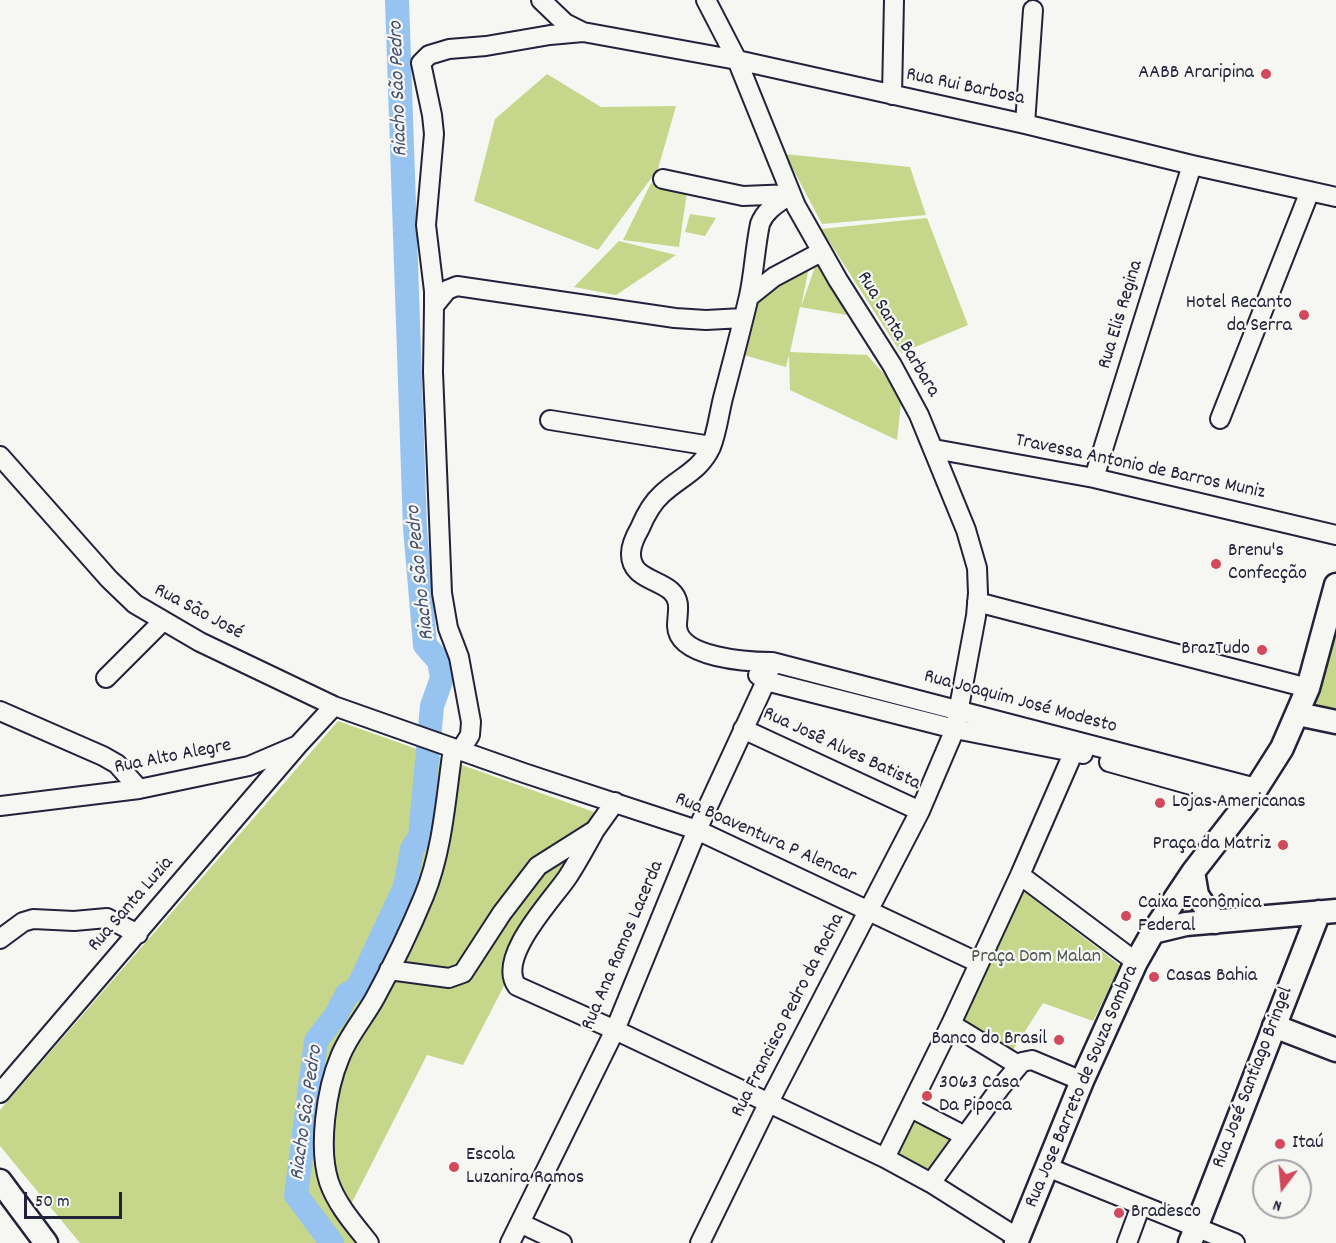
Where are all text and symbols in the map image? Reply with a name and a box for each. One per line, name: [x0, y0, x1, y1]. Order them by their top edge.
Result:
water label: Riacho São Pedro: [385, 21, 415, 157]
place label: AABB Araripina: [1138, 62, 1254, 86]
street label: Rua Rui Barbosa: [904, 64, 1026, 112]
marker: AABB Araripina: [1259, 67, 1273, 81]
street label: Rua Elis Regina: [1094, 258, 1150, 372]
street label: Rua Santa Barbara: [850, 268, 944, 402]
place label: Hotel Recanto da Serra: [1186, 292, 1292, 339]
marker: Hotel Recanto da Serra: [1297, 308, 1311, 322]
street label: Travessa Antonio de Barros Muniz: [1013, 430, 1267, 506]
water label: Riacho São Pedro: [402, 504, 442, 642]
place label: Brenu's Confecção: [1228, 540, 1307, 587]
marker: Brenu's Confecção: [1209, 557, 1223, 571]
street label: Rua São José: [149, 579, 247, 647]
place label: BrazTudo: [1181, 638, 1250, 662]
marker: BrazTudo: [1255, 643, 1269, 657]
street label: Rua Joaquim José Modesto: [921, 666, 1119, 740]
street label: Rua Josê Alves Batista: [758, 703, 924, 797]
street label: Rua Alto Alegre: [113, 735, 233, 781]
street label: Rua Boaventura P Alencar: [671, 788, 859, 890]
place label: Lojas Americanas: [1172, 791, 1306, 815]
marker: Lojas Americanas: [1153, 796, 1167, 810]
place label: Praça da Matriz: [1153, 833, 1271, 857]
marker: Praça da Matriz: [1276, 838, 1290, 852]
street label: Rua Santa Luzia: [84, 852, 180, 958]
street label: Rua Ana Ramos Lacerda: [577, 858, 671, 1034]
place label: Caixa Econômica Federal: [1138, 892, 1261, 939]
marker: Caixa Econômica Federal: [1119, 909, 1133, 923]
street label: Rua Francisco Pedro da Rocha: [727, 910, 851, 1122]
park label: Praça Dom Malan: [971, 946, 1101, 970]
street label: Rua Jose Barreto de Souza Sombra: [1021, 962, 1145, 1212]
place label: Casas Bahia: [1166, 965, 1257, 989]
marker: Casas Bahia: [1147, 970, 1161, 984]
street label: Rua José Santiago Bringel: [1208, 984, 1300, 1172]
place label: Banco do Brasil: [931, 1028, 1047, 1052]
marker: Banco do Brasil: [1052, 1033, 1066, 1047]
water label: Riacho São Pedro: [286, 1044, 330, 1182]
place label: 3063 Casa Da Pipoca: [939, 1072, 1019, 1119]
marker: 3063 Casa Da Pipoca: [920, 1089, 934, 1103]
place label: Itaú: [1292, 1132, 1324, 1156]
marker: Itaú: [1273, 1137, 1287, 1151]
place label: Escola Luzanira Ramos: [466, 1144, 584, 1191]
north arrow: [1252, 1159, 1312, 1219]
marker: Escola Luzanira Ramos: [447, 1160, 461, 1174]
scale bar: [27, 1180, 124, 1218]
text: 50 m: [35, 1190, 70, 1215]
text: N: [1270, 1193, 1284, 1217]
place label: Bradesco: [1131, 1201, 1201, 1225]
marker: Bradesco: [1112, 1206, 1126, 1220]

